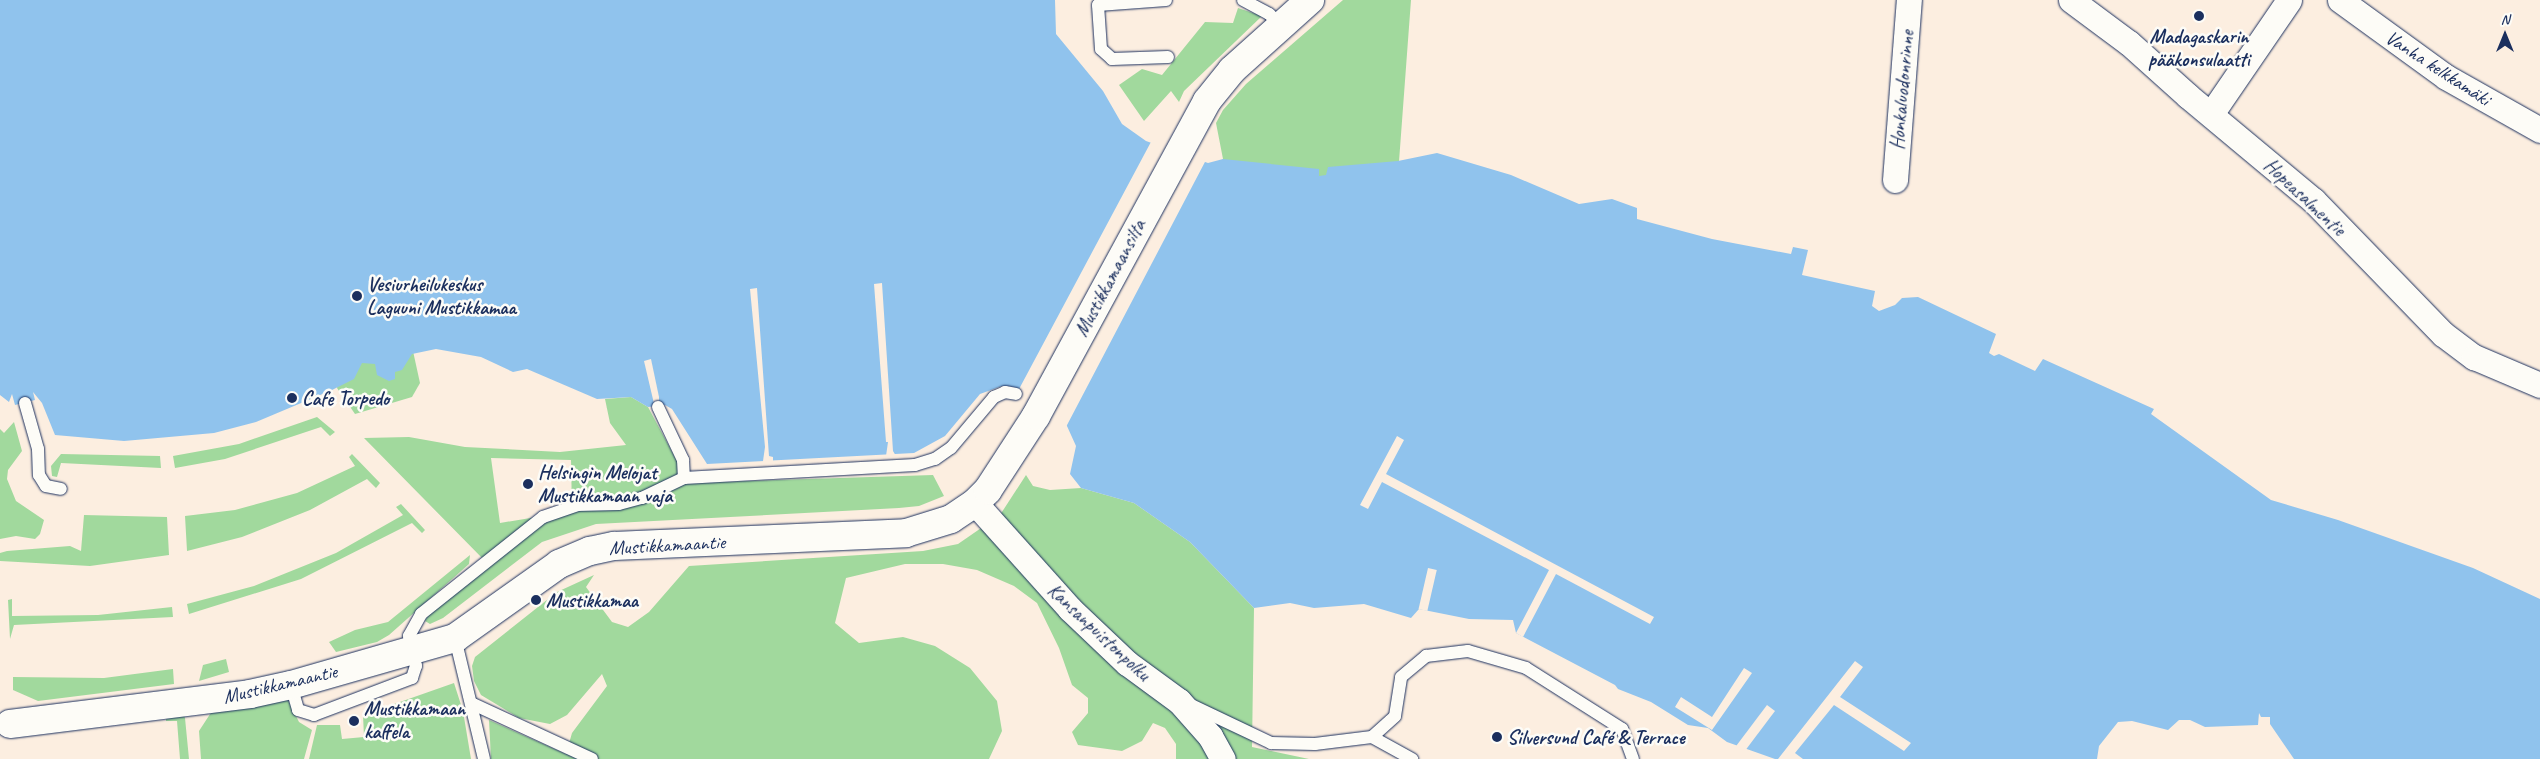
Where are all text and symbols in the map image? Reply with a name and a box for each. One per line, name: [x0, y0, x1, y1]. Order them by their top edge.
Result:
marker: Madagaskarin pääkonsulaatti: [2193, 10, 2205, 22]
north arrow: [2480, 10, 2530, 60]
text: N: [2501, 11, 2509, 28]
place label: Madagaskarin pääkonsulaatti: [2148, 24, 2250, 71]
street label: Vanha kelkkamäki: [2381, 25, 2495, 111]
street label: Honkaluodonrinne: [1885, 29, 1919, 151]
street label: Hopeasalmentie: [2259, 153, 2351, 241]
street label: Mustikkamaansilta: [1069, 215, 1151, 341]
place label: Vesiurheilukeskus Laguuni Mustikkamaa: [367, 272, 516, 319]
marker: Vesiurheilukeskus Laguuni Mustikkamaa: [351, 290, 363, 302]
place label: Cafe Torpedo: [302, 386, 389, 410]
marker: Cafe Torpedo: [286, 392, 298, 404]
place label: Helsingin Melojat Mustikkamaan vaja: [538, 460, 672, 507]
marker: Helsingin Melojat Mustikkamaan vaja: [522, 478, 534, 490]
street label: Mustikkamaantie: [608, 530, 726, 560]
street label: Kansanpuistonpolku: [1043, 578, 1155, 686]
place label: Mustikkamaa: [546, 588, 638, 612]
marker: Mustikkamaa: [530, 594, 542, 606]
street label: Mustikkamaantie: [221, 659, 339, 709]
place label: Mustikkamaan kaffela: [364, 697, 465, 744]
marker: Mustikkamaan kaffela: [348, 715, 360, 727]
place label: Silversund Café & Terrace: [1507, 725, 1685, 749]
marker: Silversund Café & Terrace: [1491, 731, 1503, 743]

